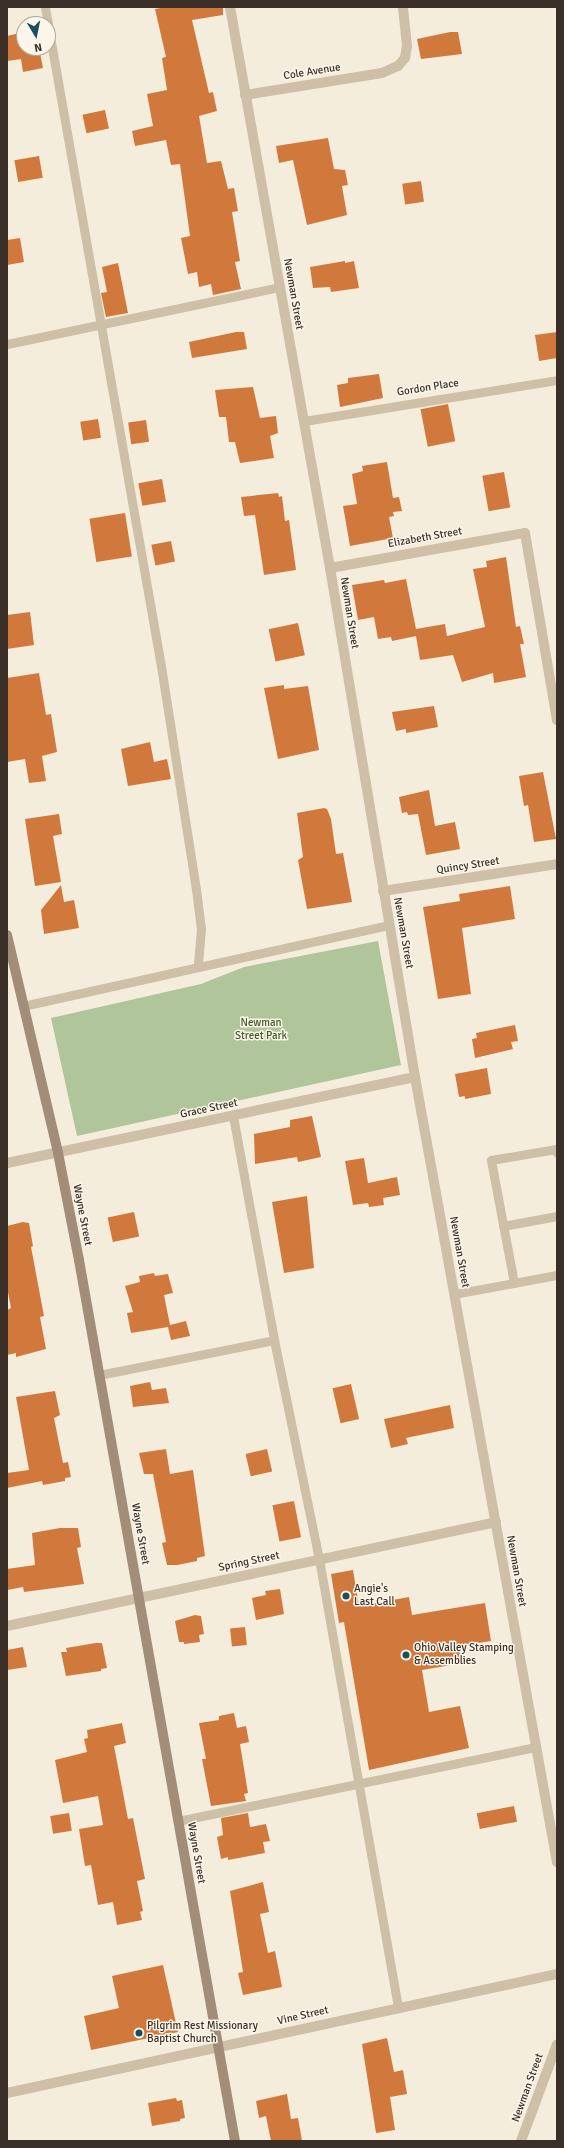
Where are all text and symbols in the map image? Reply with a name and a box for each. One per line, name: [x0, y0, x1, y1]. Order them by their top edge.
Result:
north arrow: [16, 16, 56, 56]
text: N: [33, 40, 43, 54]
street label: Cole Avenue: [282, 61, 342, 83]
street label: Newman Street: [280, 257, 306, 331]
street label: Gordon Place: [396, 377, 460, 399]
street label: Elizabeth Street: [387, 525, 463, 551]
street label: Newman Street: [337, 576, 361, 650]
street label: Quincy Street: [436, 855, 500, 877]
street label: Newman Street: [390, 896, 416, 970]
park label: Newman Street Park: [235, 1017, 287, 1043]
street label: Grace Street: [179, 1096, 239, 1122]
street label: Wayne Street: [70, 1183, 94, 1247]
street label: Newman Street: [446, 1215, 472, 1289]
street label: Wayne Street: [128, 1502, 152, 1566]
street label: Newman Street: [503, 1534, 529, 1608]
street label: Spring Street: [217, 1549, 281, 1575]
place label: Angie's Last Call: [354, 1583, 395, 1609]
marker: Angie's Last Call: [341, 1591, 351, 1601]
place label: Ohio Valley Stamping & Assemblies: [414, 1642, 514, 1668]
marker: Ohio Valley Stamping & Assemblies: [401, 1650, 411, 1660]
street label: Wayne Street: [184, 1821, 208, 1885]
street label: Vine Street: [276, 2004, 330, 2028]
place label: Pilgrim Rest Missionary Baptist Church: [147, 2020, 258, 2046]
marker: Pilgrim Rest Missionary Baptist Church: [134, 2028, 144, 2038]
street label: Newman Street: [509, 2052, 547, 2124]

